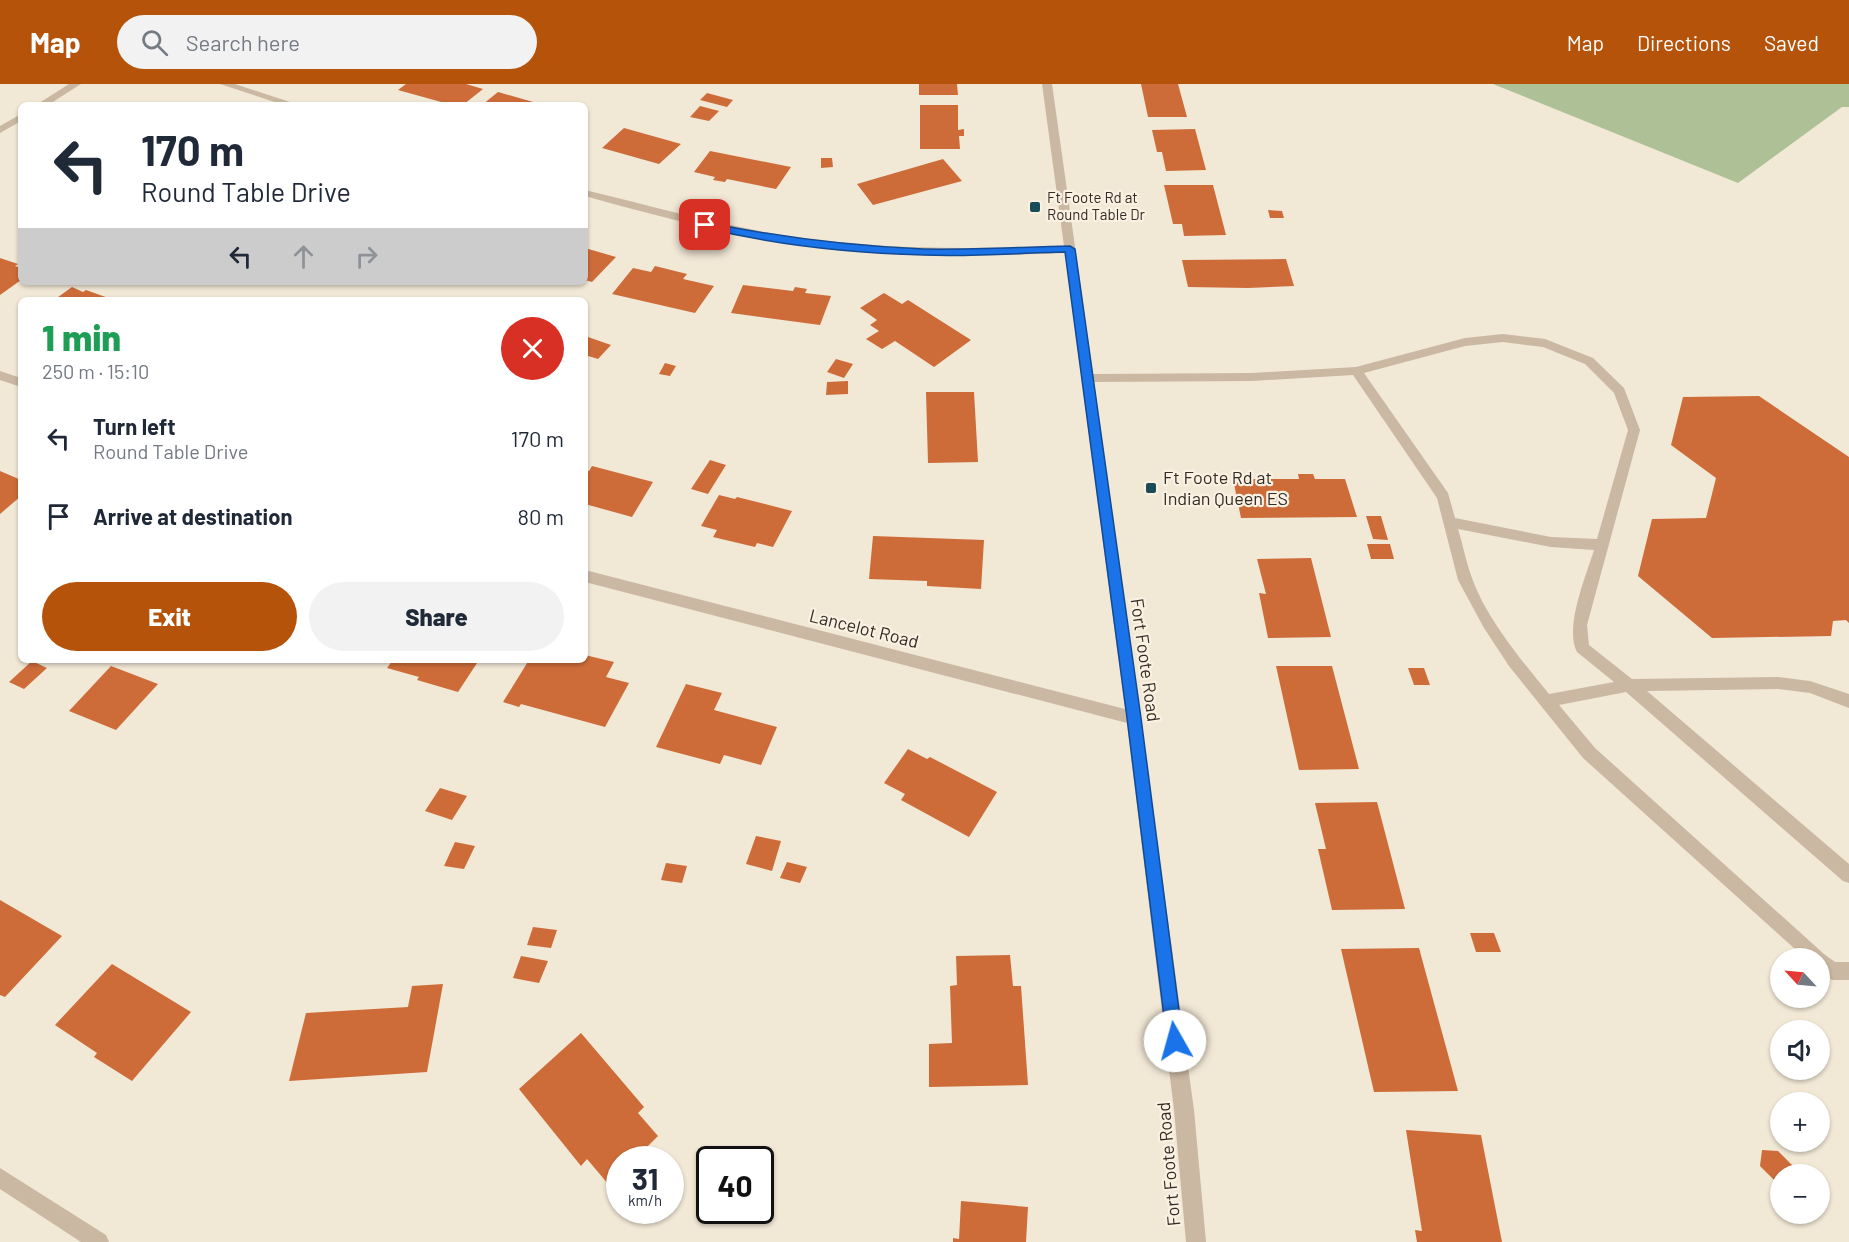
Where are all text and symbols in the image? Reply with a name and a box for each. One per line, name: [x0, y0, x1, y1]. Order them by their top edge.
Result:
search box: [117, 15, 537, 69]
text: Map: [30, 25, 81, 59]
icon: search: [138, 26, 171, 59]
text: Search here: [186, 29, 300, 55]
text: Map: [1567, 30, 1604, 55]
text: Directions: [1637, 30, 1731, 55]
text: Saved: [1764, 30, 1819, 55]
text: 170 m: [141, 124, 244, 174]
icon: left: [42, 126, 120, 204]
text: Round Table Drive: [141, 175, 351, 207]
place label: Ft Foote Rd at Round Table Dr: [1047, 188, 1145, 223]
pin: [679, 199, 730, 250]
marker: Ft Foote Rd at Round Table Dr: [1028, 200, 1042, 214]
icon: arrive: [688, 208, 721, 241]
icon: left: [224, 240, 257, 273]
icon: ahead: [287, 240, 320, 273]
icon: right: [350, 240, 383, 273]
text: 1 min: [42, 315, 121, 358]
button: close: [501, 317, 564, 380]
text: 250 m · 15:10: [42, 359, 149, 383]
text: Turn left: [93, 413, 176, 439]
icon: left: [42, 422, 75, 455]
text: 170 m: [511, 425, 564, 451]
text: Round Table Drive: [93, 439, 248, 463]
place label: Ft Foote Rd at Indian Queen ES: [1163, 466, 1288, 509]
marker: Ft Foote Rd at Indian Queen ES: [1144, 481, 1158, 495]
icon: arrive: [42, 500, 75, 533]
text: Arrive at destination: [93, 503, 292, 529]
text: 80 m: [518, 503, 564, 529]
button: Exit: [42, 582, 297, 651]
button: Share: [309, 582, 564, 651]
street label: Fort Foote Road: [1126, 597, 1166, 723]
street label: Lancelot Road: [807, 604, 921, 652]
north arrow: [1770, 948, 1830, 1008]
map controls: [1770, 948, 1830, 1224]
position arrow: [1143, 1009, 1207, 1073]
button: sound: [1770, 1020, 1830, 1080]
button: +: [1770, 1092, 1830, 1152]
street label: Fort Foote Road: [1152, 1101, 1184, 1227]
speed limit sign: 40: [696, 1146, 774, 1224]
text: 31: [632, 1160, 658, 1196]
button: −: [1770, 1164, 1830, 1224]
text: km/h: [628, 1191, 662, 1209]

